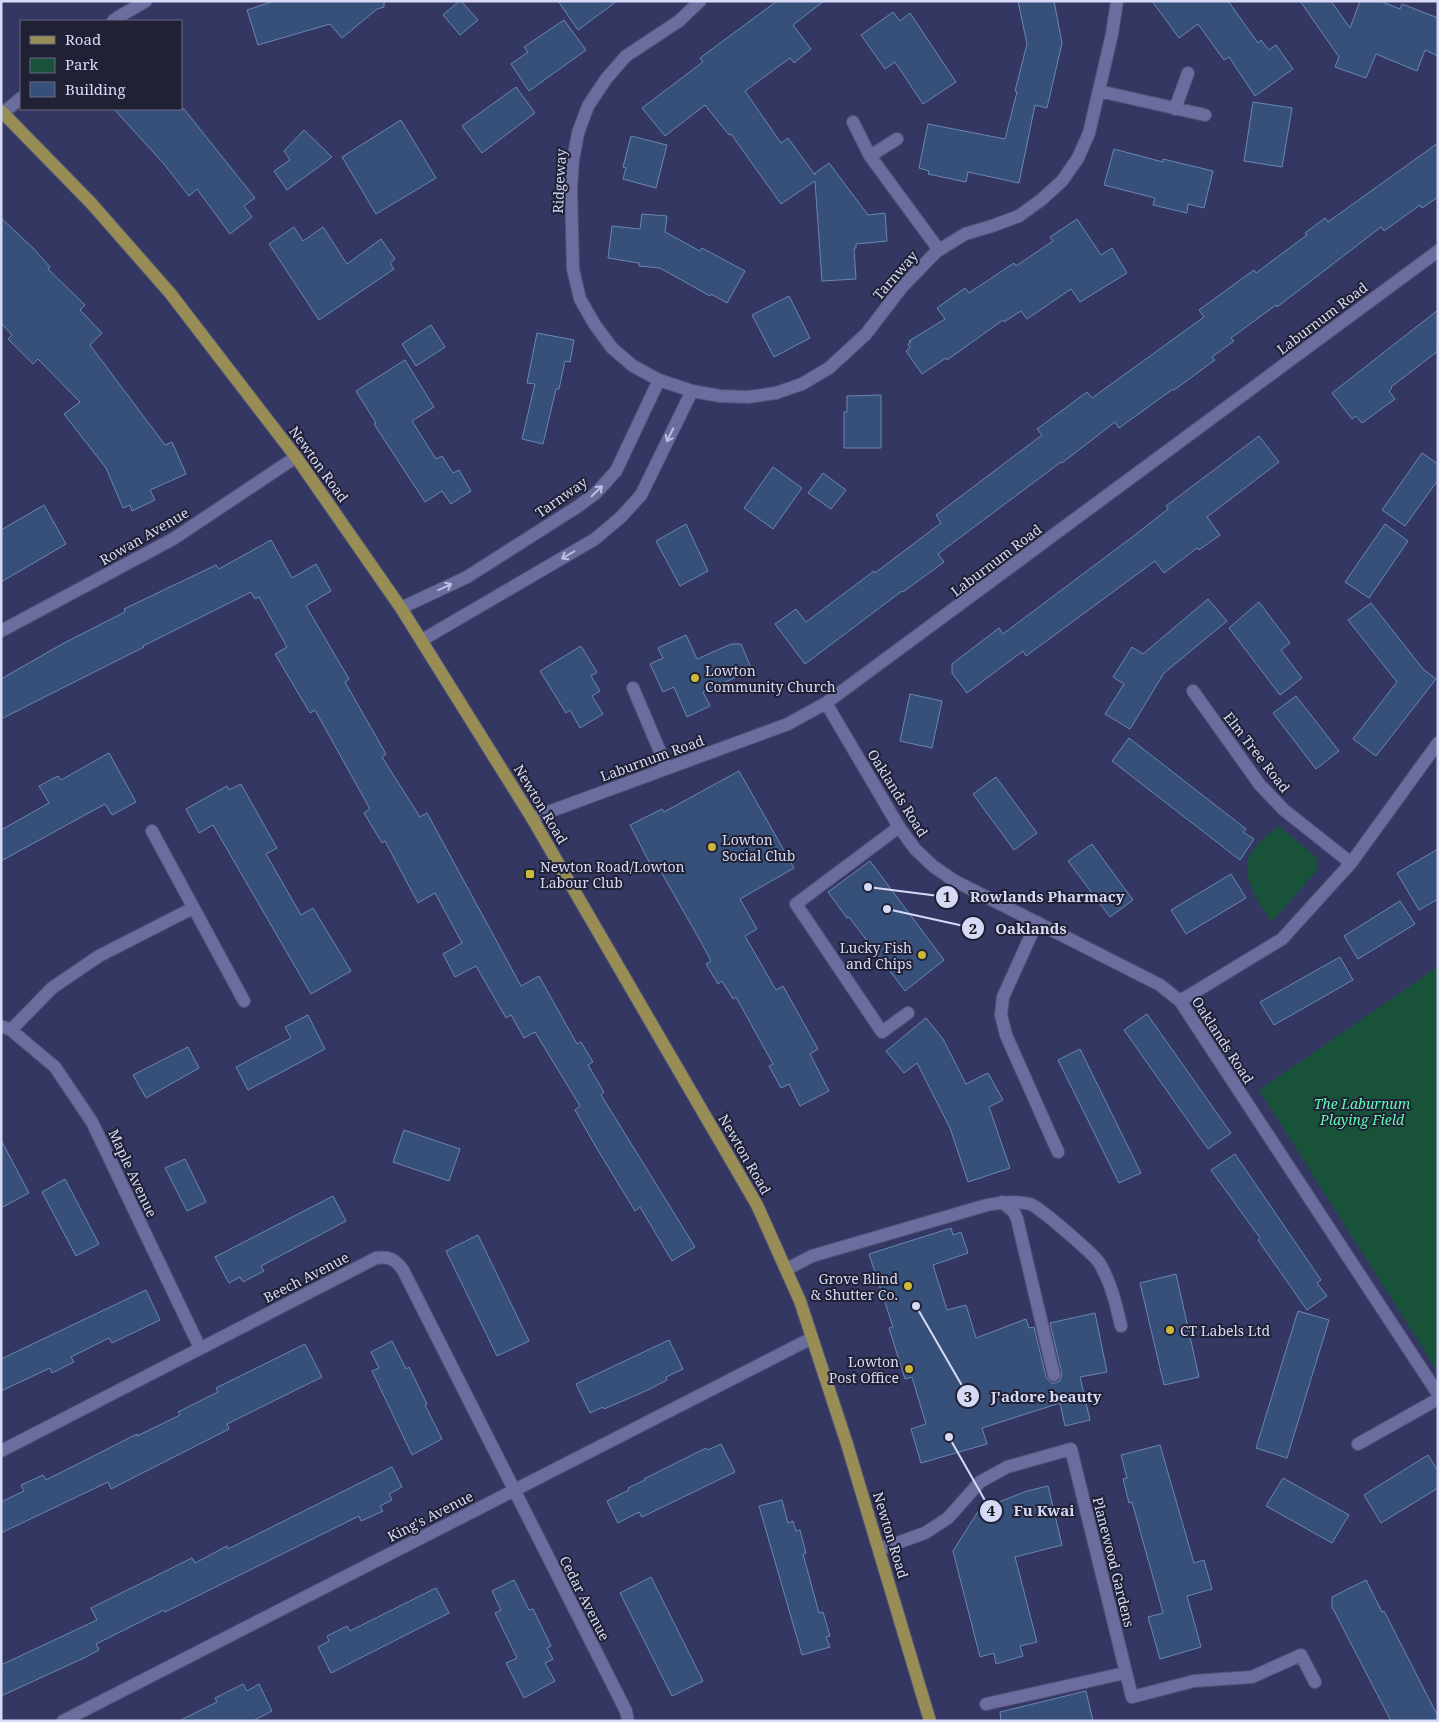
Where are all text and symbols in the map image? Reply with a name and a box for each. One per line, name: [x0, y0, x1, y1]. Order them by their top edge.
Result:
legend: [20, 20, 182, 110]
text: Road: [65, 29, 101, 49]
text: Park: [65, 54, 99, 74]
text: Building: [65, 79, 126, 99]
street label: Ridgeway: [548, 148, 570, 214]
street label: Tarnway: [868, 246, 922, 304]
street label: Laburnum Road: [1273, 277, 1372, 358]
street label: Newton Road: [285, 422, 353, 506]
one-way arrow: [665, 427, 675, 442]
street label: Tarnway: [531, 472, 591, 522]
one-way arrow: [590, 485, 603, 497]
street label: Rowan Avenue: [96, 503, 192, 569]
street label: Laburnum Road: [947, 519, 1046, 600]
one-way arrow: [561, 551, 575, 561]
one-way arrow: [437, 582, 452, 592]
place label: Lowton Community Church: [705, 661, 836, 696]
marker: Lowton Community Church: [689, 672, 701, 684]
street label: Elm Tree Road: [1220, 708, 1295, 797]
street label: Laburnum Road: [597, 730, 707, 786]
street label: Oaklands Road: [863, 746, 933, 841]
street label: Newton Road: [510, 761, 572, 848]
place label: Lowton Social Club: [722, 830, 795, 865]
marker: Lowton Social Club: [706, 841, 718, 853]
place label: Newton Road/Lowton Labour Club: [540, 857, 685, 892]
marker: Newton Road/Lowton Labour Club: [524, 868, 536, 880]
callout: Rowlands Pharmacy: [934, 882, 1134, 912]
text: 1: [943, 886, 951, 906]
text: Rowlands Pharmacy: [970, 886, 1125, 906]
callout: Oaklands: [960, 913, 1077, 943]
text: 2: [969, 918, 977, 938]
text: Oaklands: [995, 918, 1067, 938]
place label: Lucky Fish and Chips: [840, 938, 912, 973]
marker: Lucky Fish and Chips: [916, 949, 928, 961]
street label: Oaklands Road: [1188, 993, 1258, 1087]
park label: The Laburnum Playing Field: [1314, 1094, 1411, 1129]
street label: Newton Road: [714, 1110, 776, 1198]
street label: Maple Avenue: [104, 1126, 162, 1220]
street label: Beech Avenue: [260, 1247, 352, 1307]
place label: Grove Blind & Shutter Co.: [811, 1269, 898, 1304]
marker: Grove Blind & Shutter Co.: [902, 1280, 914, 1292]
place label: CT Labels Ltd: [1180, 1321, 1270, 1340]
marker: CT Labels Ltd: [1164, 1324, 1176, 1336]
place label: Lowton Post Office: [829, 1352, 899, 1387]
marker: Lowton Post Office: [903, 1363, 915, 1375]
callout: J'adore beauty: [956, 1381, 1111, 1411]
text: 3: [964, 1386, 972, 1406]
text: J'adore beauty: [990, 1386, 1102, 1406]
street label: King's Avenue: [384, 1486, 476, 1546]
street label: Newton Road: [869, 1489, 913, 1581]
street label: Planewood Gardens: [1089, 1495, 1139, 1629]
callout: Fu Kwai: [978, 1496, 1084, 1526]
text: 4: [987, 1500, 996, 1520]
text: Fu Kwai: [1014, 1500, 1075, 1520]
street label: Cedar Avenue: [555, 1552, 615, 1644]

